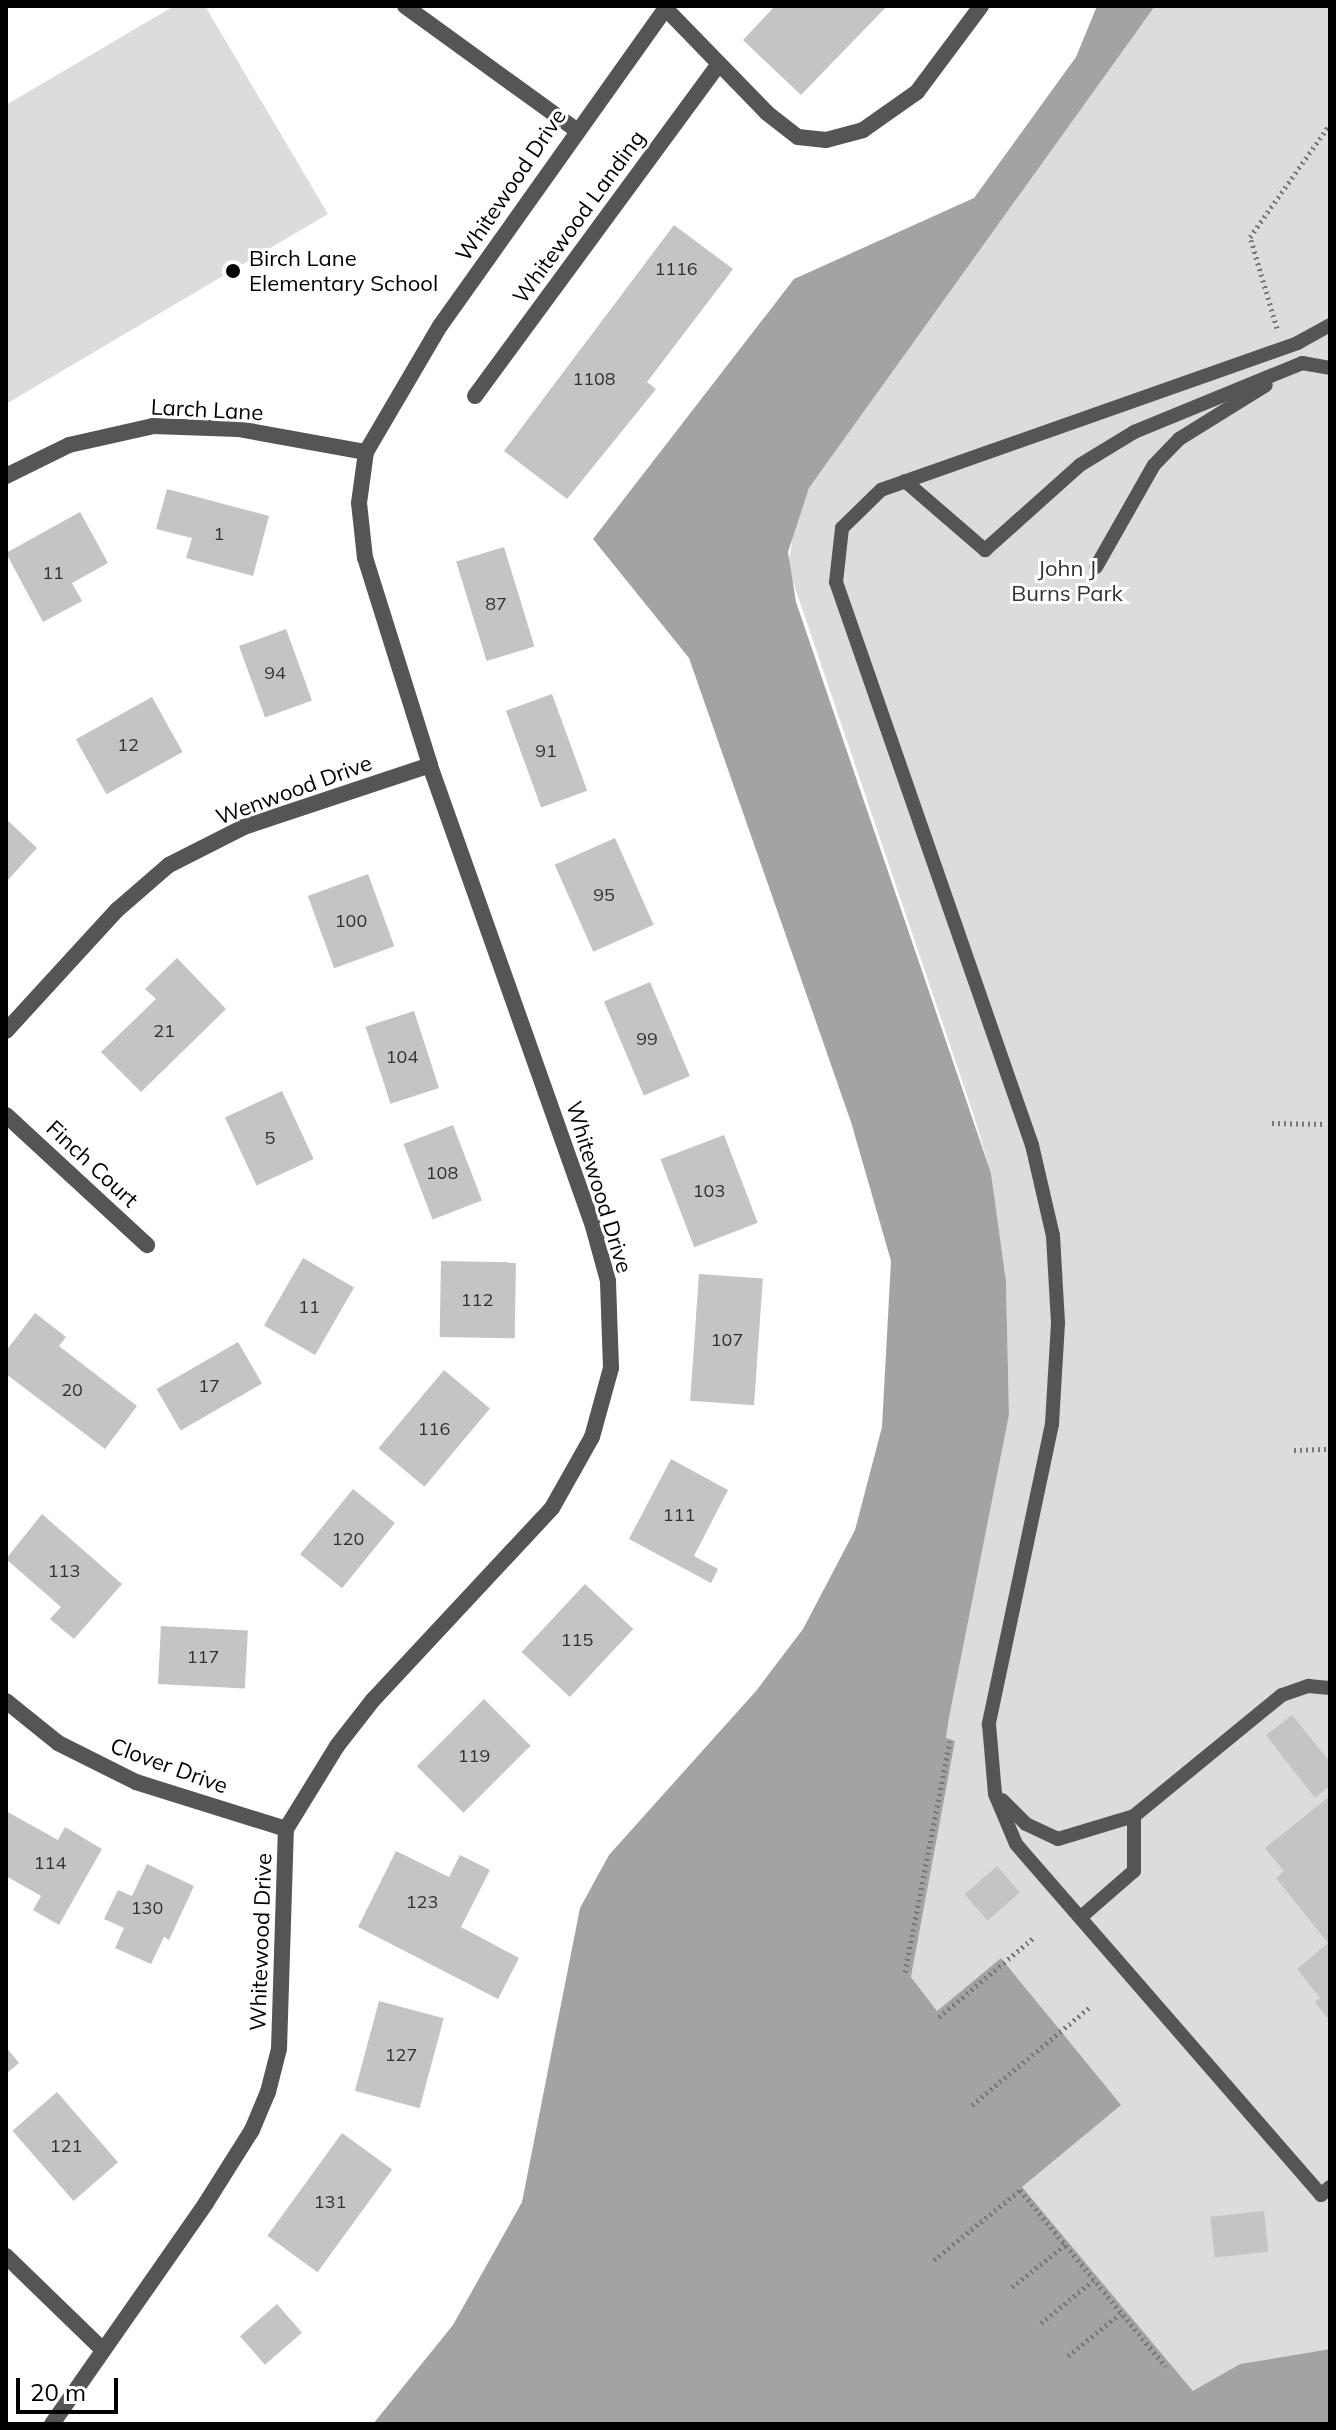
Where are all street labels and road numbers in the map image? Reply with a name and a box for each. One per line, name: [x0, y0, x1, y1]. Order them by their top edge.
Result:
street label: Whitewood Drive: [450, 104, 572, 266]
street label: Whitewood Landing: [507, 125, 651, 309]
street label: Larch Lane: [150, 394, 264, 426]
street label: Wenwood Drive: [212, 750, 376, 830]
street label: Whitewood Drive: [560, 1098, 638, 1276]
street label: Finch Court: [41, 1115, 143, 1213]
street label: Clover Drive: [107, 1733, 231, 1799]
street label: Whitewood Drive: [245, 1853, 277, 2031]

